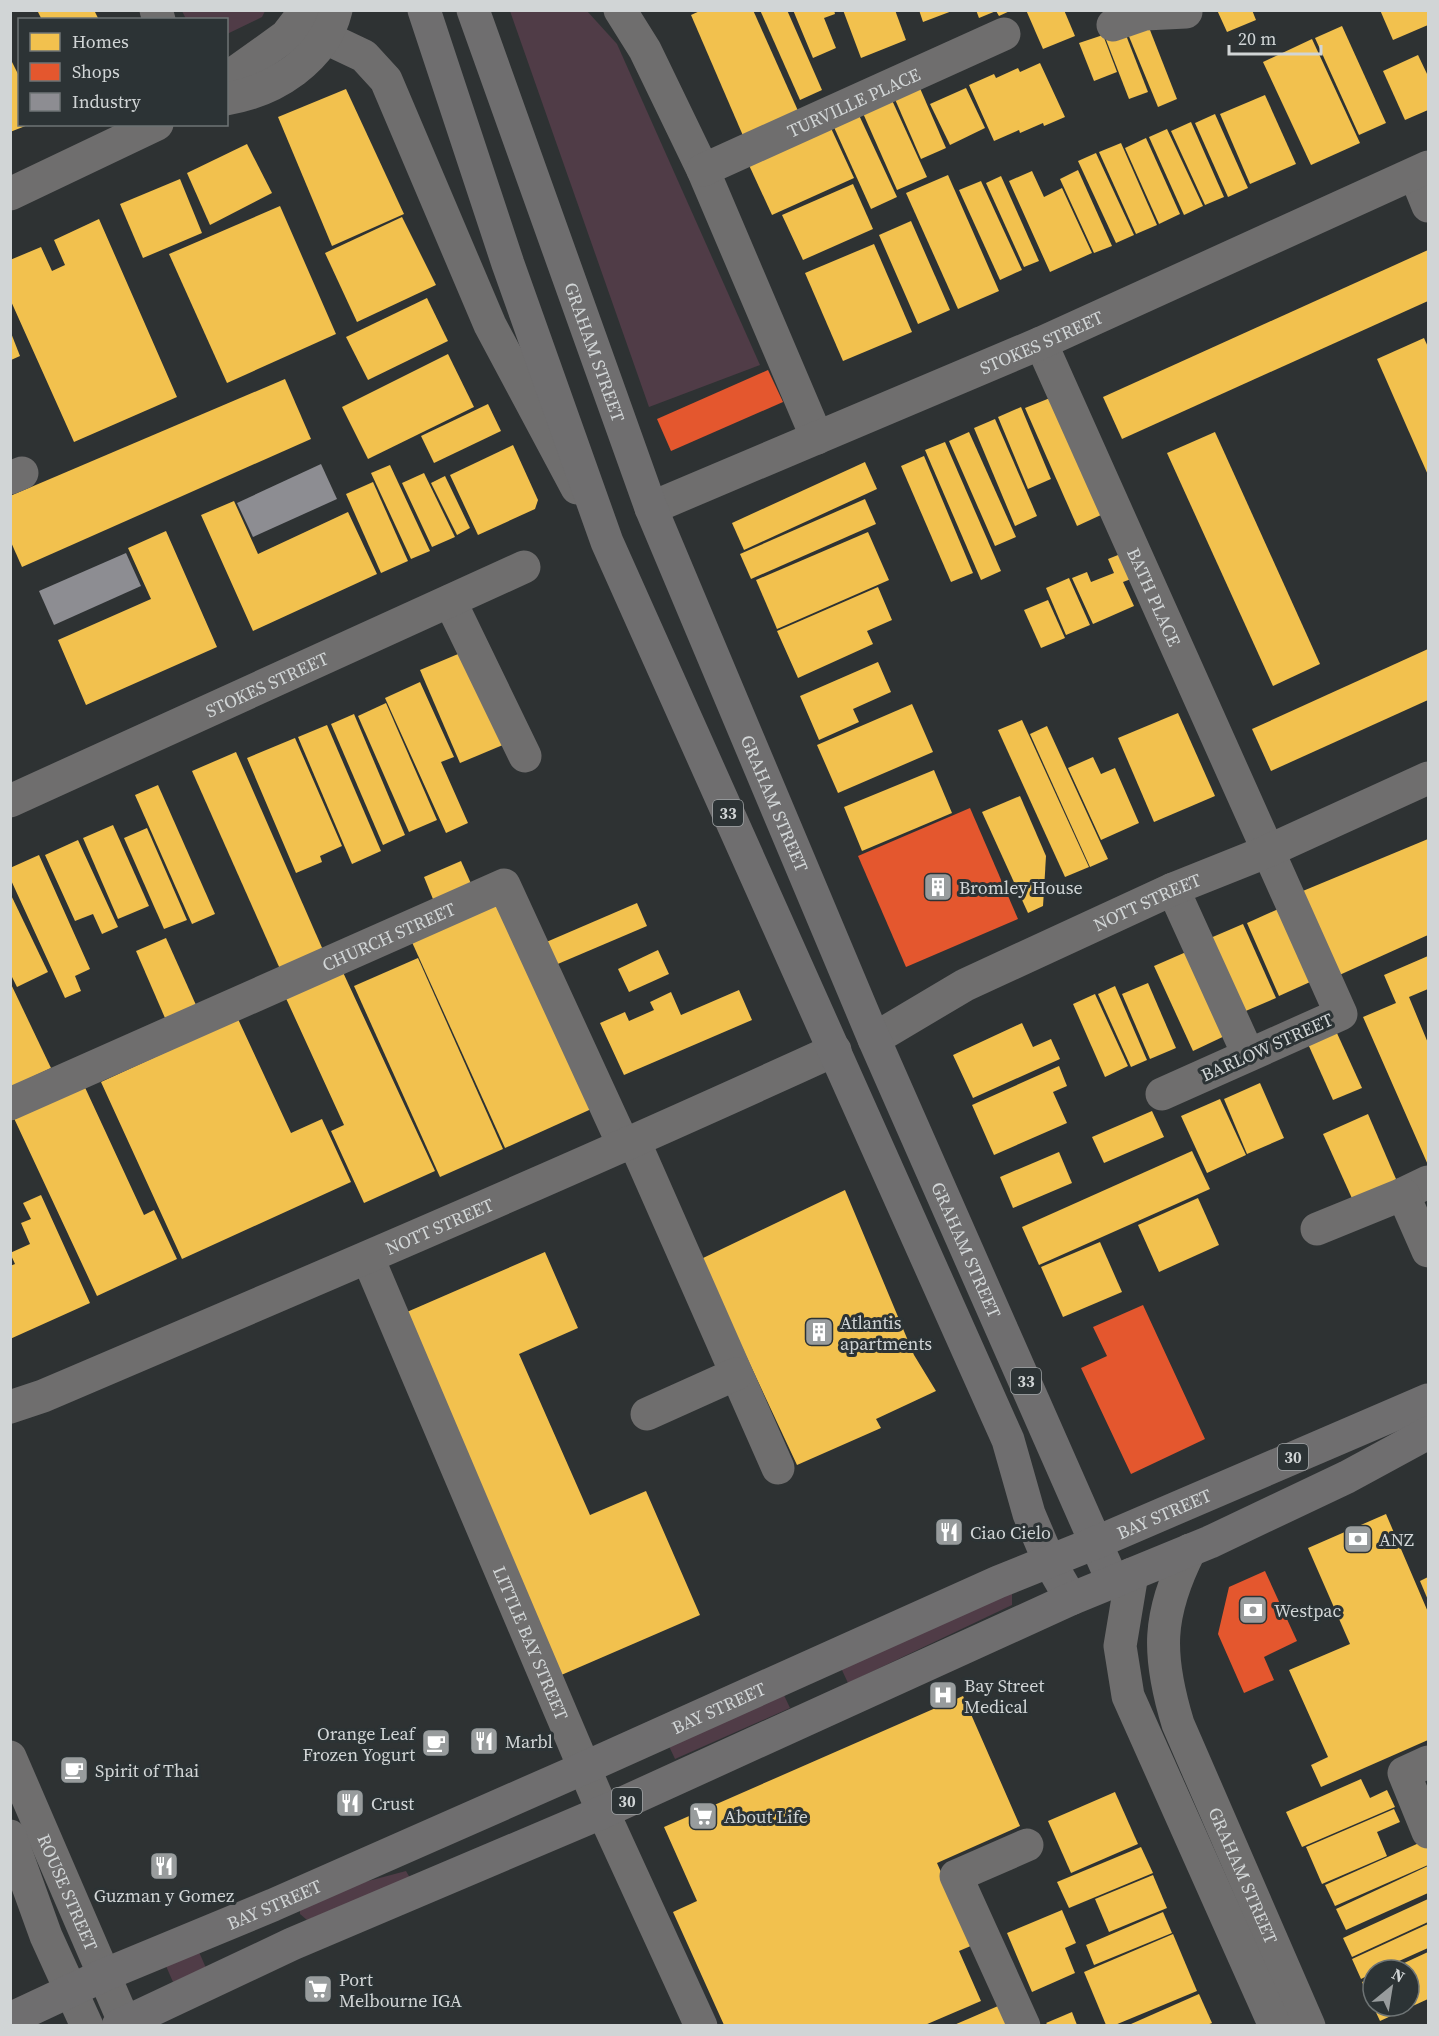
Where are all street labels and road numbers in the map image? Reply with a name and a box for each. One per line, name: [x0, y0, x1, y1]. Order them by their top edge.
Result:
street label: TURVILLE PLACE: [783, 61, 924, 143]
street label: GRAHAM STREET: [559, 279, 632, 425]
street label: STOKES STREET: [976, 304, 1107, 380]
street label: BATH PLACE: [1122, 544, 1187, 650]
street label: STOKES STREET: [201, 645, 332, 723]
street label: GRAHAM STREET: [735, 731, 815, 876]
road number: 33: [713, 800, 743, 826]
street label: NOTT STREET: [1089, 867, 1205, 937]
street label: CHURCH STREET: [318, 896, 459, 977]
street label: BARLOW STREET: [1197, 1007, 1337, 1087]
street label: GRAHAM STREET: [926, 1178, 1008, 1322]
street label: NOTT STREET: [381, 1191, 497, 1260]
road number: 33: [1011, 1368, 1041, 1394]
road number: 30: [1278, 1444, 1308, 1470]
street label: BAY STREET: [1113, 1482, 1215, 1545]
street label: LITTLE BAY STREET: [488, 1562, 575, 1724]
street label: BAY STREET: [668, 1676, 770, 1740]
road number: 30: [612, 1788, 642, 1814]
street label: GRAHAM STREET: [1203, 1803, 1284, 1947]
street label: ROUSE STREET: [32, 1830, 104, 1954]
street label: BAY STREET: [223, 1873, 325, 1935]

